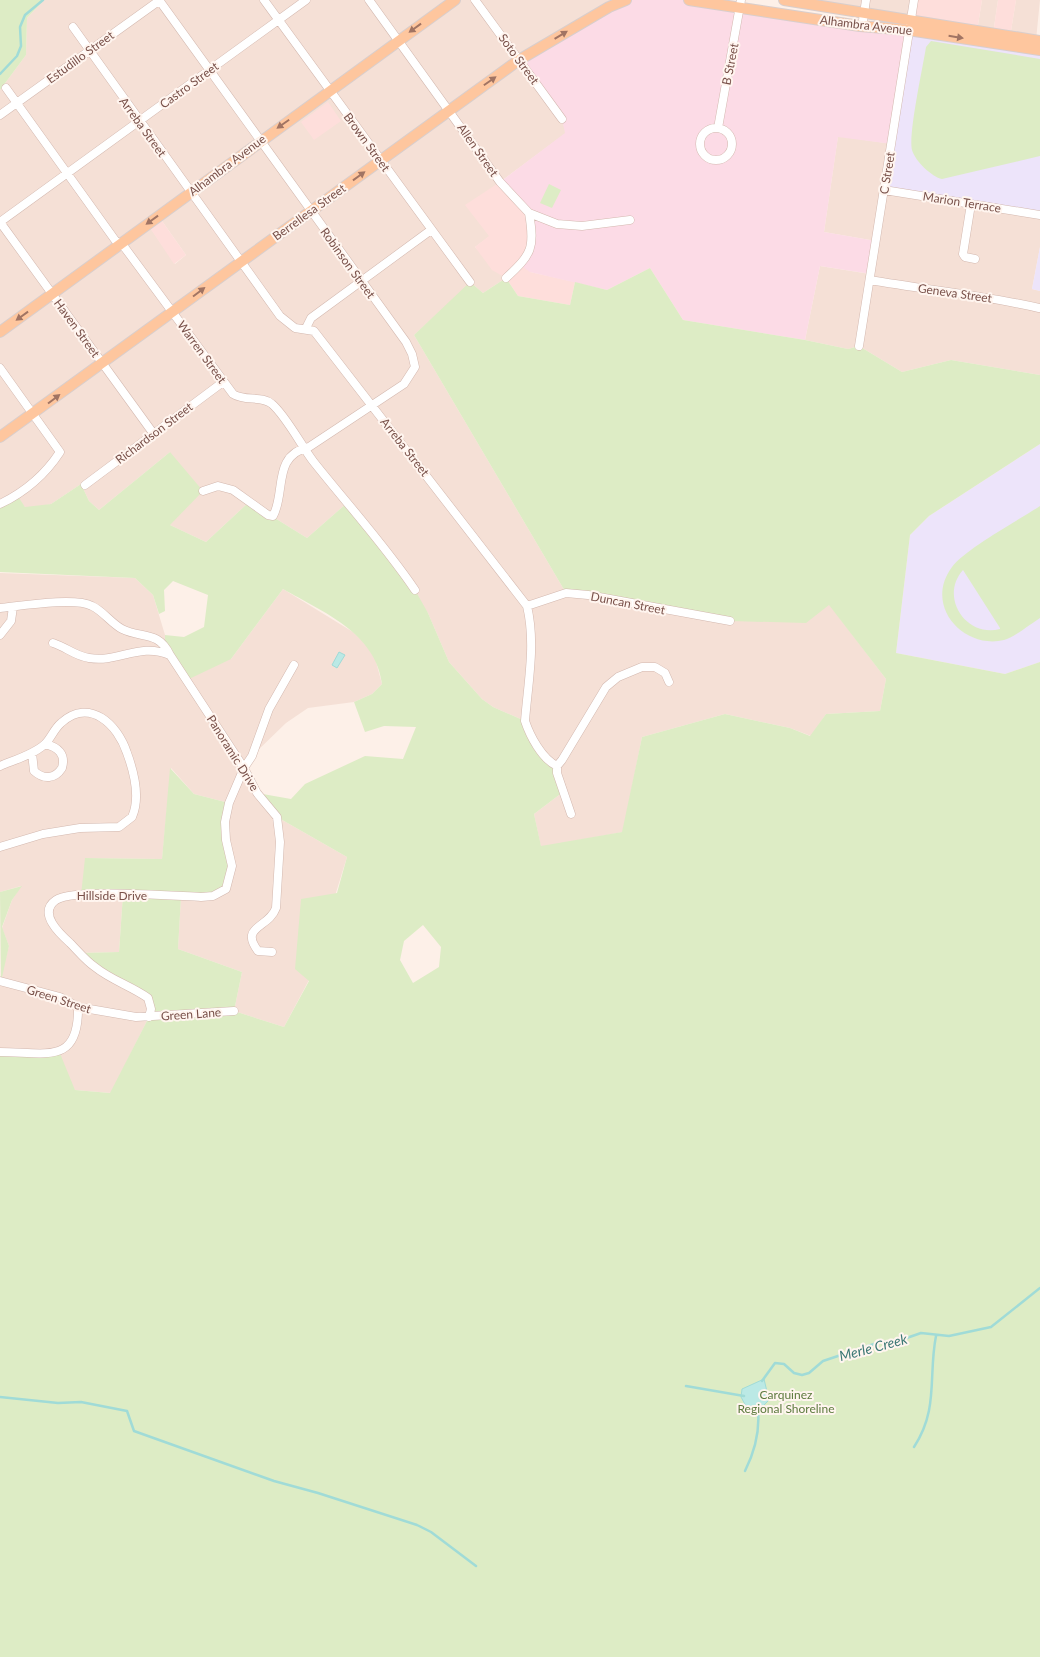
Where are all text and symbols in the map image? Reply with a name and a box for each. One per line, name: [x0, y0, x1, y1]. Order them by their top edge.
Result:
street label: Alhambra Avenue: [819, 12, 913, 38]
one-way arrow: [408, 23, 422, 33]
street label: Estudillo Street: [43, 27, 117, 87]
street label: Soto Street: [496, 31, 543, 88]
one-way arrow: [555, 31, 568, 40]
one-way arrow: [948, 33, 964, 41]
street label: B Street: [719, 41, 742, 86]
street label: Castro Street: [157, 58, 222, 111]
one-way arrow: [483, 76, 497, 86]
street label: Arreba Street: [116, 94, 170, 160]
street label: Brown Street: [341, 110, 394, 175]
one-way arrow: [276, 119, 290, 129]
street label: Allen Street: [454, 121, 502, 180]
street label: Alhambra Avenue: [185, 131, 269, 199]
street label: C Street: [876, 150, 898, 195]
one-way arrow: [352, 171, 366, 181]
street label: Berrellesa Street: [270, 180, 349, 244]
street label: Marion Terrace: [922, 188, 1002, 216]
one-way arrow: [145, 215, 159, 225]
street label: Robinson Street: [317, 225, 379, 302]
street label: Geneva Street: [917, 280, 994, 306]
one-way arrow: [192, 287, 205, 298]
street label: Haven Street: [51, 296, 104, 361]
one-way arrow: [15, 311, 28, 321]
street label: Warren Street: [174, 318, 230, 387]
one-way arrow: [47, 394, 61, 404]
street label: Richardson Street: [112, 399, 196, 467]
street label: Arreba Street: [377, 415, 433, 480]
street label: Duncan Street: [590, 588, 667, 618]
street label: Panoramic Drive: [204, 712, 262, 794]
street label: Hillside Drive: [77, 888, 147, 903]
street label: Green Street: [25, 982, 94, 1017]
street label: Green Lane: [160, 1004, 222, 1024]
water label: Merle Creek: [837, 1330, 909, 1364]
park label: Carquinez Regional Shoreline: [737, 1387, 835, 1416]

